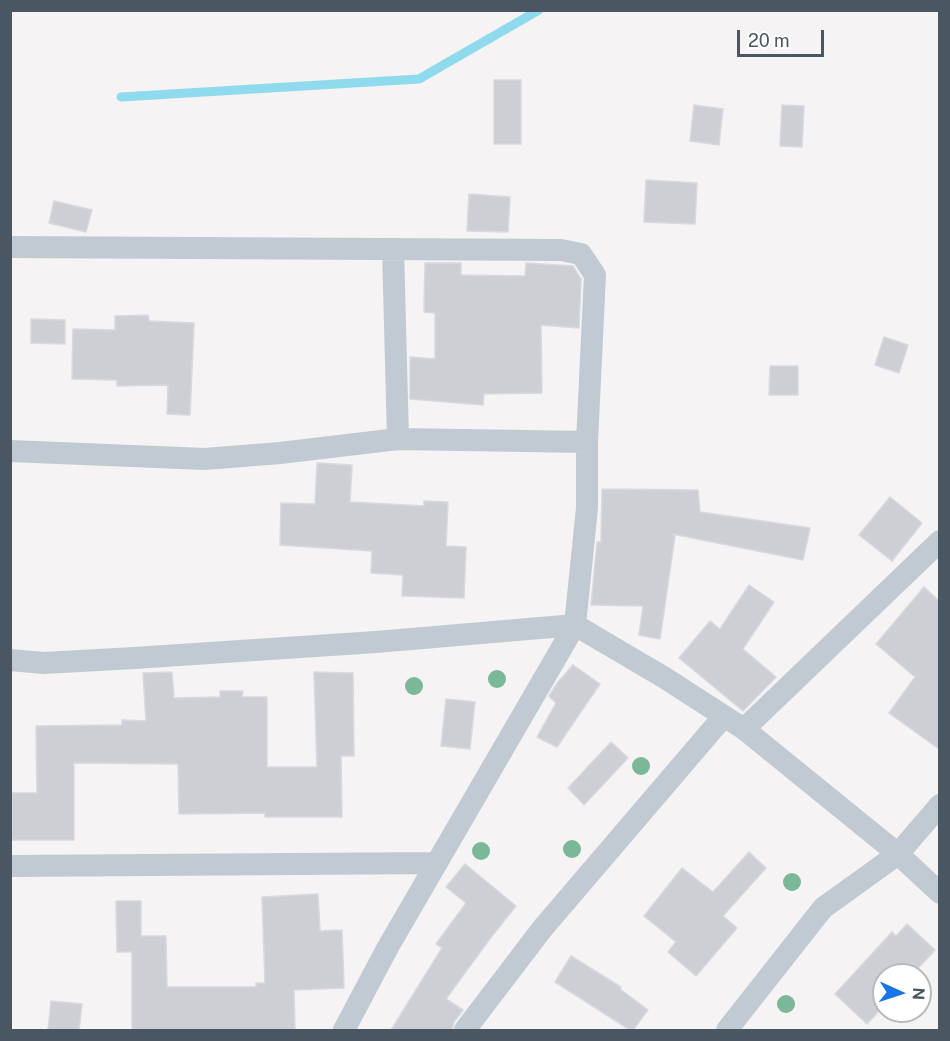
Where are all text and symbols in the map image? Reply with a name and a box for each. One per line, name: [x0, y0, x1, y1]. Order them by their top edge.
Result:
scale bar: [740, 18, 827, 56]
text: 20 m: [748, 30, 790, 51]
north arrow: [872, 963, 932, 1023]
text: N: [909, 987, 928, 1001]

